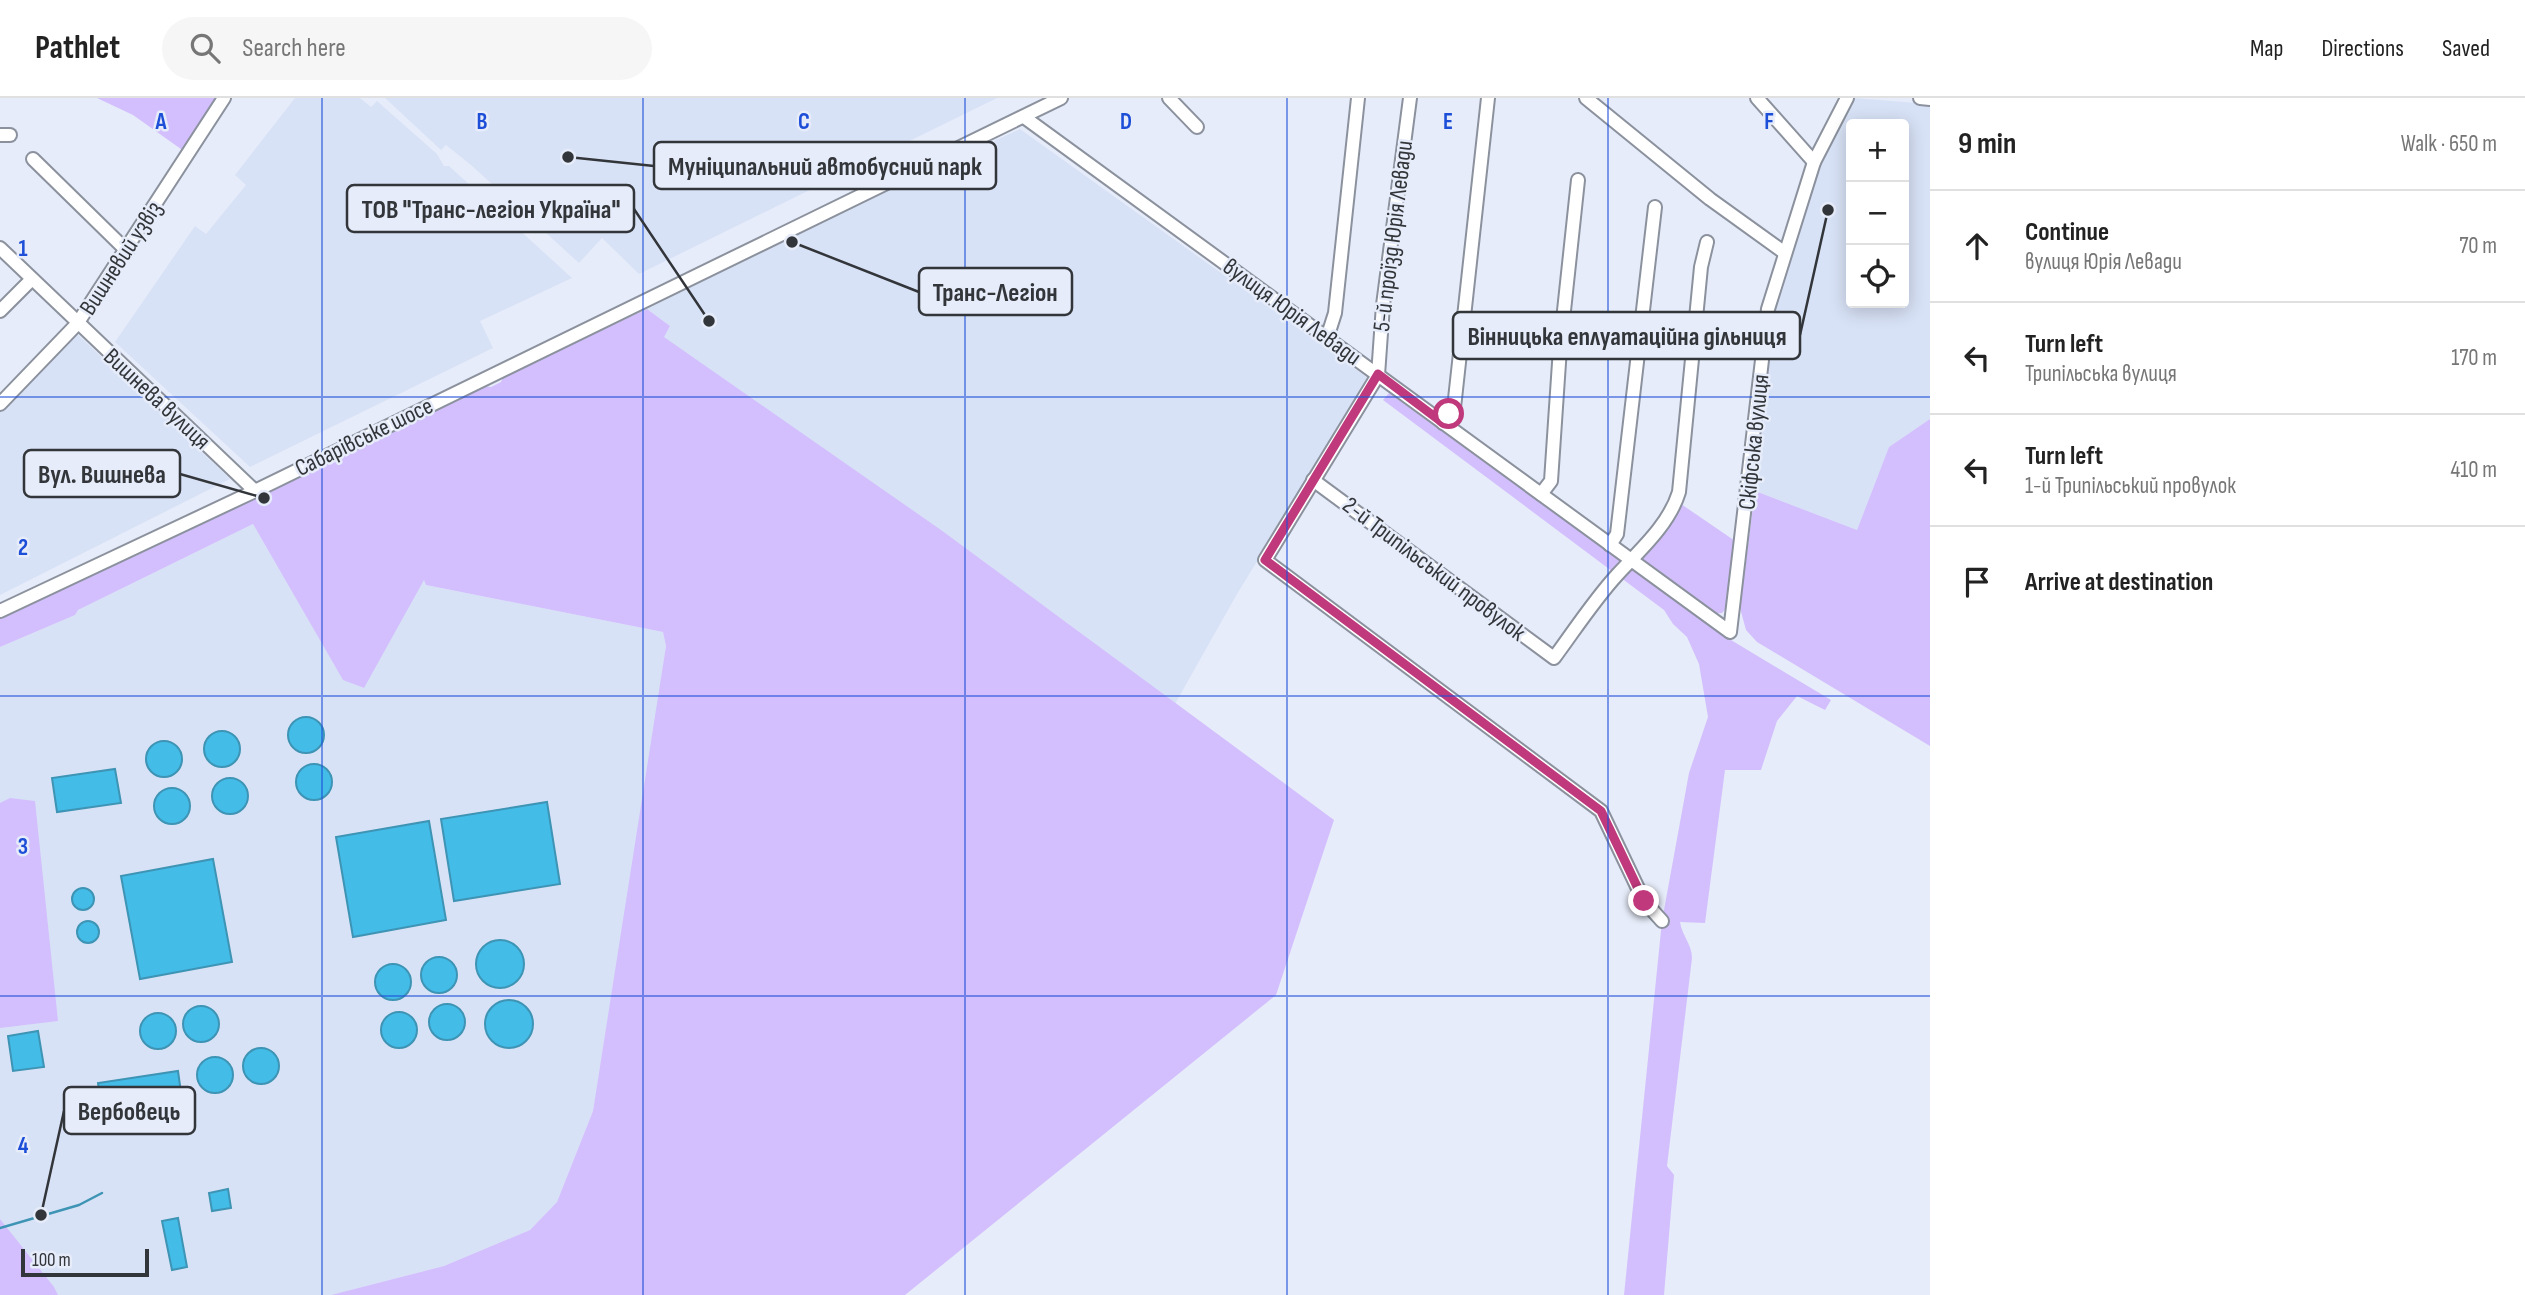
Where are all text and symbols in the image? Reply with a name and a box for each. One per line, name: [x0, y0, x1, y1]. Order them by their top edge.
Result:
search box: [162, 17, 652, 80]
text: Pathlet: [35, 28, 120, 68]
icon: search: [186, 29, 224, 67]
text: Search here: [242, 33, 346, 64]
text: Map: [2250, 34, 2283, 63]
text: Directions: [2321, 34, 2404, 63]
text: Saved: [2442, 34, 2490, 63]
text: A: [155, 108, 168, 136]
text: B: [477, 108, 488, 136]
text: C: [798, 108, 810, 136]
text: D: [1120, 108, 1132, 136]
text: E: [1443, 108, 1453, 136]
text: F: [1764, 108, 1774, 136]
map controls: [1846, 119, 1909, 308]
button: +: [1846, 119, 1909, 182]
text: 9 min: [1958, 126, 2016, 162]
text: Walk · 650 m: [2401, 130, 2497, 158]
street label: 5-й проїзд Юрія Левади: [1367, 139, 1419, 333]
callout: Муніципальний автобусний парк: [654, 142, 996, 189]
text: Муніципальний автобусний парк: [668, 152, 982, 183]
button: −: [1846, 182, 1909, 245]
callout: ТОВ "Транс-легіон Україна": [347, 185, 634, 232]
street label: Вишневий узвіз: [73, 195, 169, 321]
text: ТОВ "Транс-легіон Україна": [362, 195, 620, 226]
text: Continue: [2025, 217, 2109, 248]
icon: ahead: [1958, 227, 1996, 265]
text: 70 m: [2459, 232, 2497, 260]
text: 1: [18, 235, 28, 263]
button: locate: [1846, 245, 1909, 308]
text: вулиця Юрія Левади: [2025, 248, 2182, 276]
street label: вулиця Юрія Левади: [1217, 252, 1367, 372]
callout: Транс-Легіон: [919, 268, 1072, 315]
text: Транс-Легіон: [932, 278, 1058, 309]
callout: Вінницька еплуатаційна дільниця: [1453, 312, 1800, 359]
text: Вінницька еплуатаційна дільниця: [1467, 322, 1787, 353]
text: Turn left: [2025, 329, 2103, 360]
icon: left: [1958, 339, 1996, 377]
street label: Вишнева вулиця: [98, 342, 216, 456]
text: 170 m: [2451, 344, 2497, 372]
text: Трипільська вулиця: [2025, 360, 2177, 388]
street label: Скіфська вулиця: [1732, 373, 1776, 511]
street label: Сабарівське шосе: [290, 391, 438, 483]
route start: [1433, 398, 1464, 429]
text: Turn left: [2025, 441, 2103, 472]
callout: Вул. Вишнева: [24, 450, 180, 497]
icon: left: [1958, 451, 1996, 489]
text: 410 m: [2451, 456, 2497, 484]
text: Вул. Вишнева: [38, 460, 166, 491]
text: 1-й Трипільський провулок: [2025, 472, 2236, 500]
street label: 2-й Трипільський провулок: [1337, 491, 1532, 648]
text: 2: [18, 534, 28, 562]
icon: arrive: [1958, 563, 1996, 601]
text: Arrive at destination: [2025, 567, 2213, 598]
text: 3: [18, 833, 28, 861]
route end: [1628, 885, 1659, 916]
callout: Вербовець: [64, 1087, 195, 1134]
text: Вербовець: [78, 1097, 180, 1128]
text: 4: [18, 1132, 29, 1160]
scale bar: [21, 1246, 149, 1278]
text: 100 m: [32, 1249, 71, 1272]

